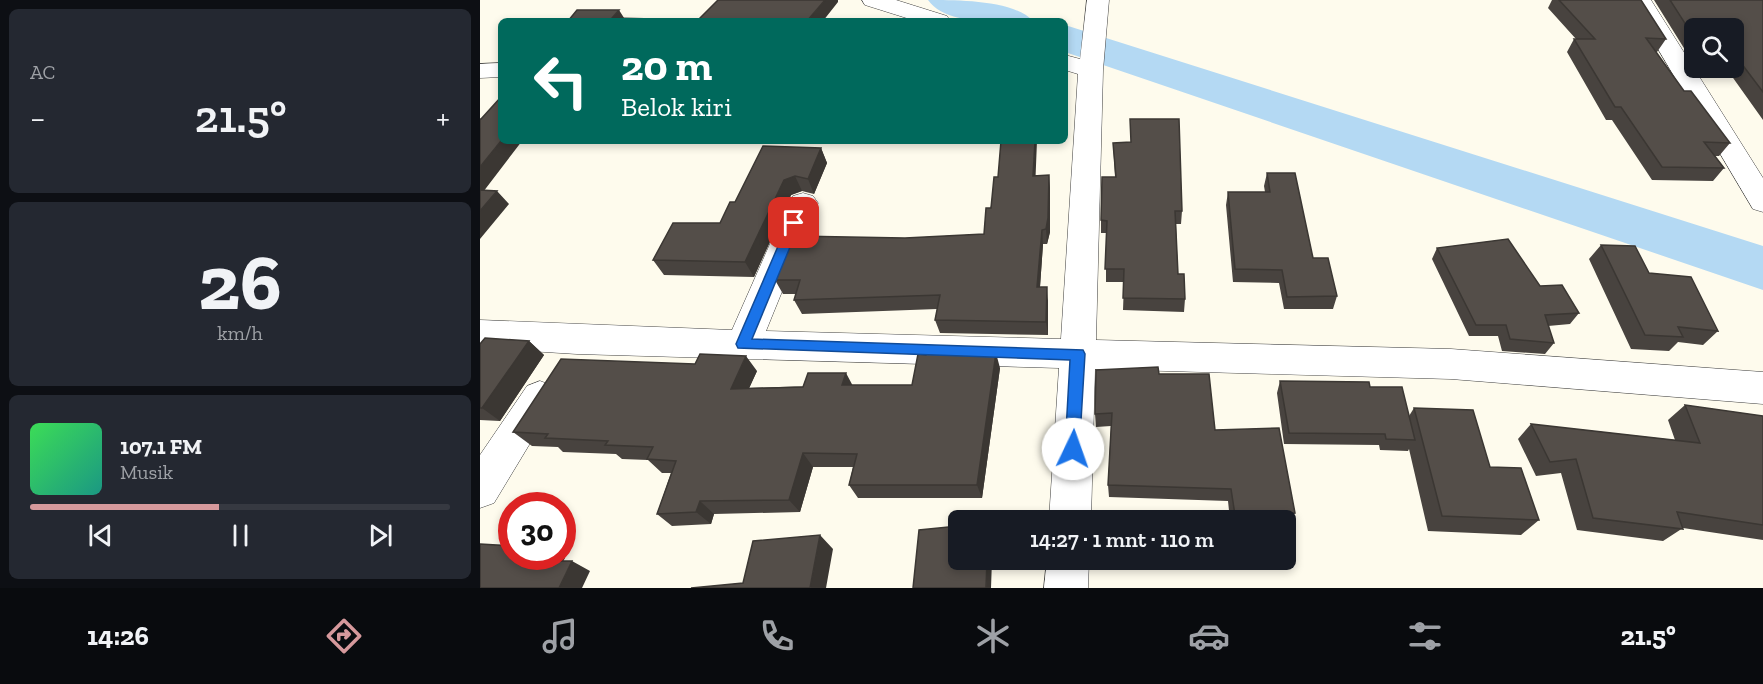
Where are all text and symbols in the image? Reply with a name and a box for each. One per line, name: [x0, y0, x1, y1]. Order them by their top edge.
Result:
map controls: [1684, 18, 1744, 78]
button: search: [1684, 18, 1744, 78]
text: 20 m: [621, 40, 712, 91]
icon: left: [522, 42, 600, 120]
text: AC: [30, 60, 55, 84]
text: 21.5°: [195, 90, 287, 144]
text: Belok kiri: [621, 91, 732, 123]
text: −: [30, 98, 45, 137]
text: +: [436, 98, 450, 137]
pin: [768, 197, 819, 248]
icon: arrive: [777, 206, 810, 239]
text: 26: [198, 235, 282, 329]
text: km/h: [217, 321, 263, 345]
position arrow: [1041, 417, 1105, 481]
text: 107.1 FM: [120, 433, 202, 460]
text: Musik: [120, 460, 173, 484]
speed limit sign: 30: [498, 492, 576, 570]
icon: previous: [84, 519, 117, 552]
icon: pause: [224, 519, 257, 552]
icon: next: [364, 519, 397, 552]
text: 14:27 · 1 mnt · 110 m: [1030, 526, 1214, 553]
icon: directions: [323, 615, 365, 657]
icon: music: [539, 615, 581, 657]
icon: phone: [756, 615, 798, 657]
icon: climate: [972, 615, 1014, 657]
icon: car: [1188, 615, 1230, 657]
icon: filters: [1404, 615, 1446, 657]
text: 14:26: [87, 620, 149, 652]
text: 21.5°: [1620, 620, 1676, 652]

